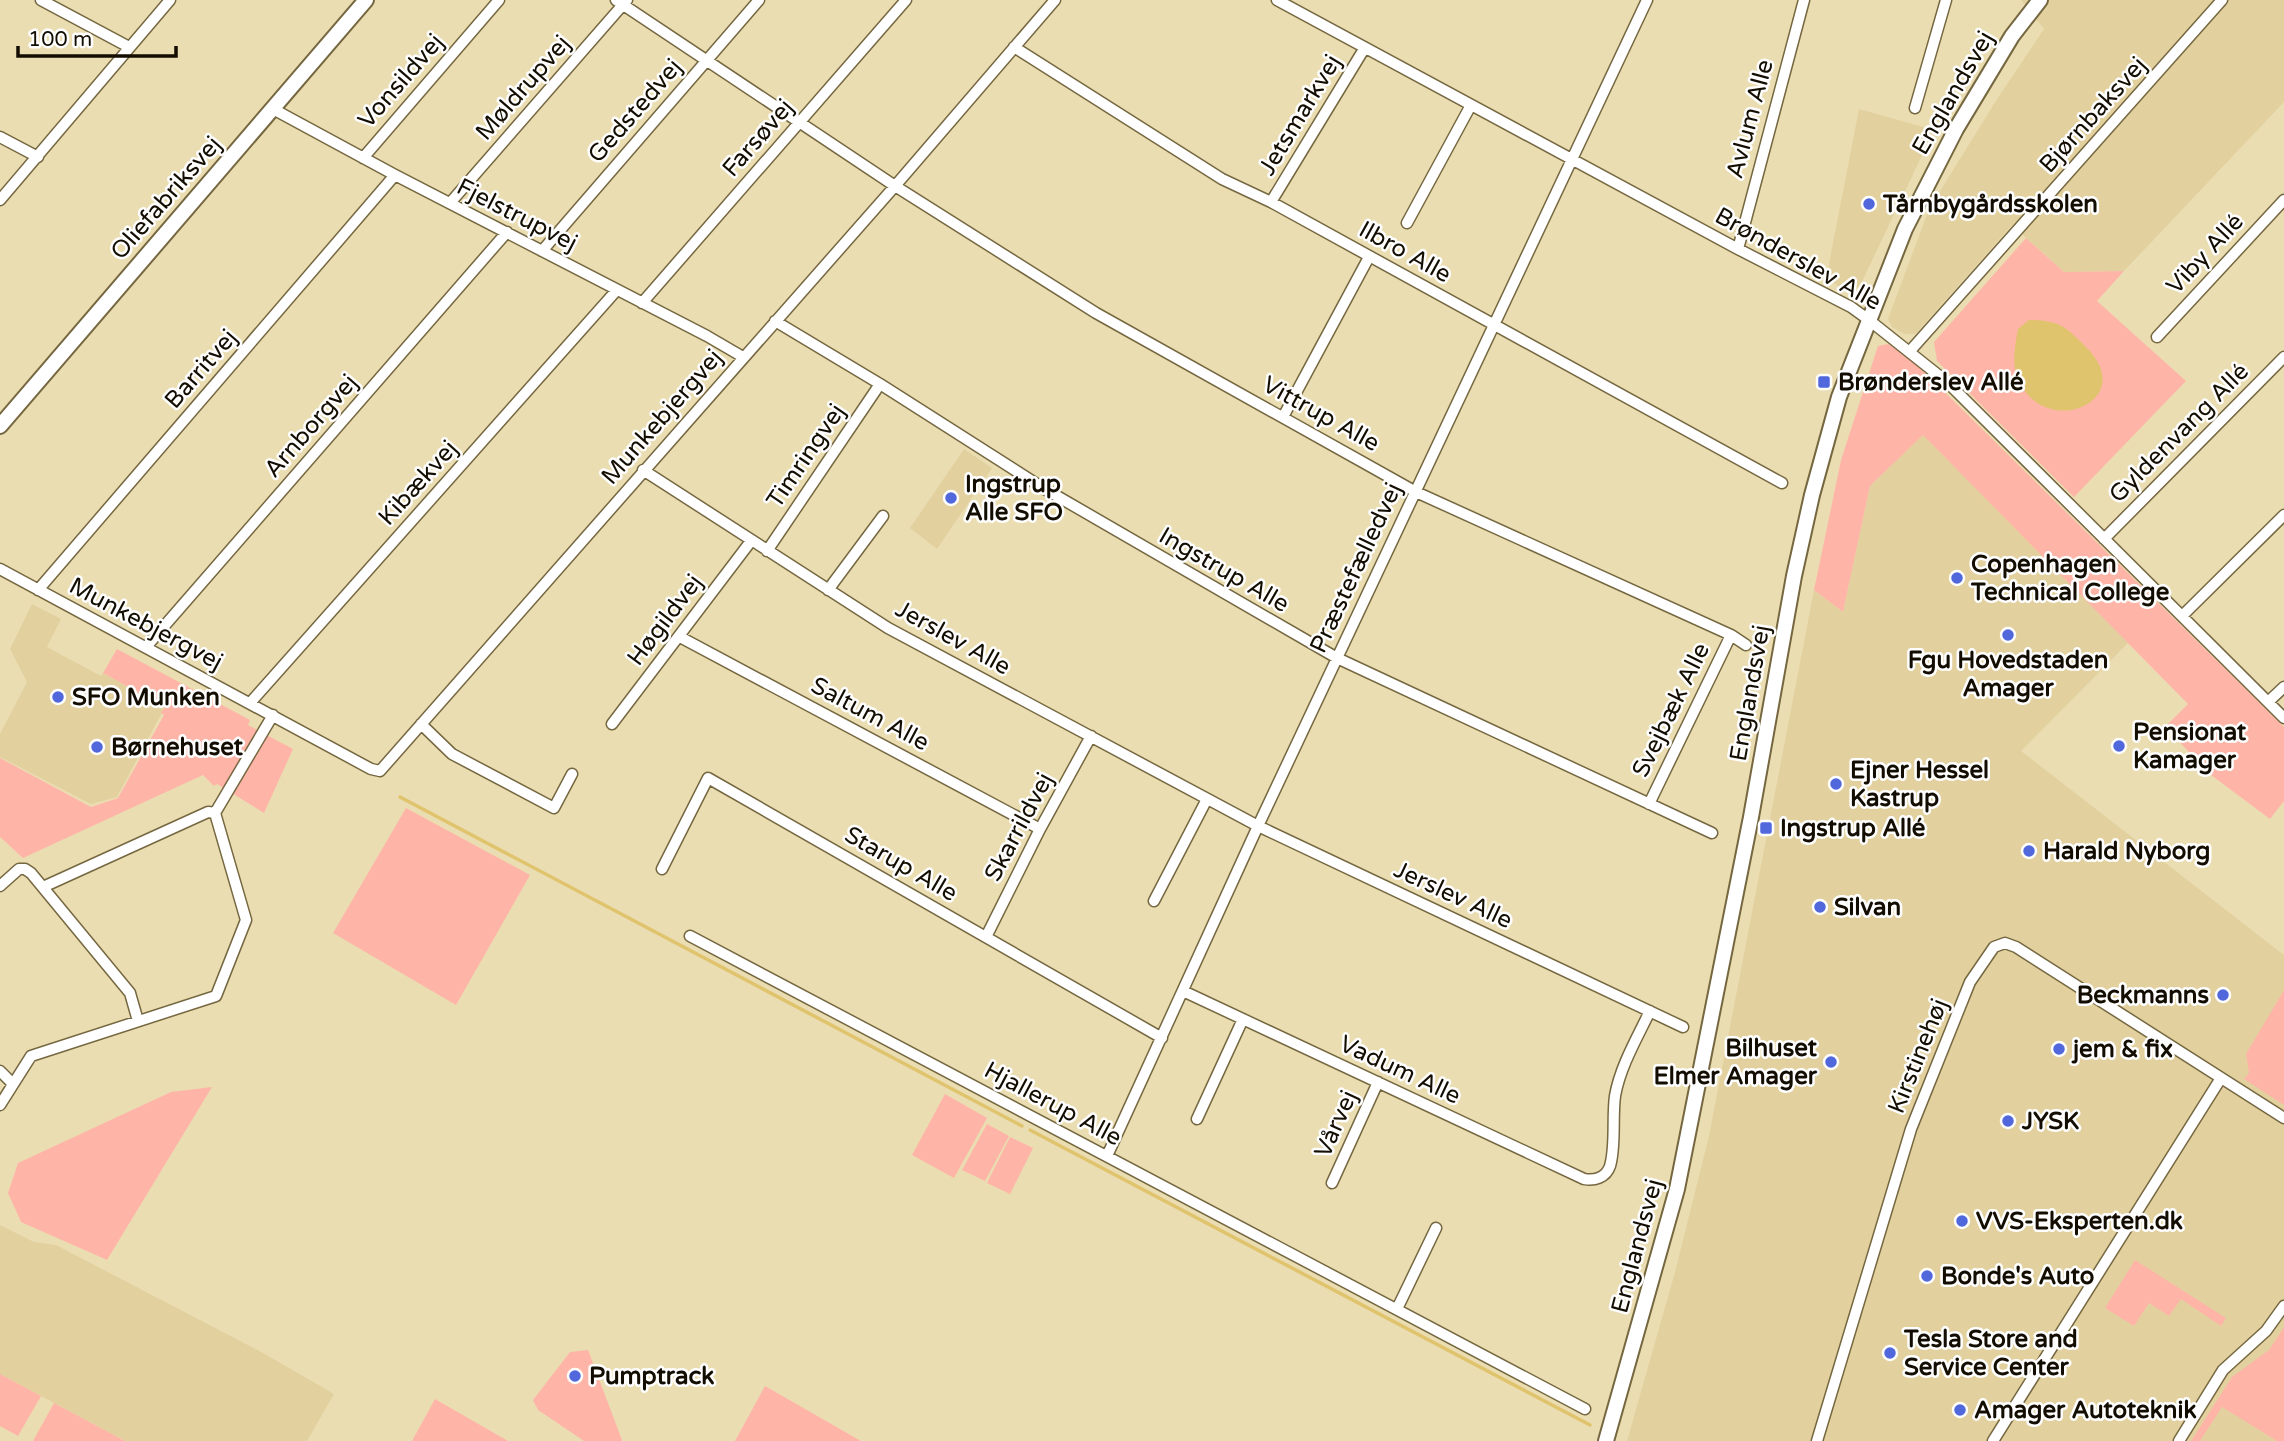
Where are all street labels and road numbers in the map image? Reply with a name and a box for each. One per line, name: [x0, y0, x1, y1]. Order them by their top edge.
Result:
street label: Englandsvej: [1906, 26, 2000, 160]
street label: Vonsildvej: [352, 28, 450, 134]
street label: Møldrupvej: [470, 30, 576, 146]
street label: Jetsmarkvej: [1253, 49, 1347, 181]
street label: Bjørnbaksvej: [2033, 51, 2153, 179]
street label: Gedstedvej: [582, 53, 688, 169]
street label: Avlum Alle: [1720, 56, 1780, 182]
street label: Farsøvej: [716, 93, 800, 183]
street label: Oliefabriksvej: [105, 130, 227, 266]
street label: Fjelstrupvej: [452, 172, 582, 258]
street label: Brønderslev Alle: [1710, 201, 1886, 317]
street label: Viby Allé: [2160, 208, 2250, 300]
street label: Ilbro Alle: [1354, 215, 1456, 289]
street label: Barritvej: [159, 323, 243, 415]
street label: Munkebjergvej: [595, 343, 729, 491]
street label: Gyldenvang Allé: [2103, 357, 2255, 509]
street label: Arnborgvej: [258, 368, 364, 484]
street label: Vittrup Alle: [1257, 370, 1385, 458]
street label: Timringvej: [761, 398, 851, 514]
street label: Kibækvej: [372, 435, 464, 531]
street label: Præstefælledvej: [1304, 478, 1408, 658]
street label: Ingstrup Alle: [1154, 521, 1294, 619]
street label: Høgildvej: [621, 569, 709, 671]
street label: Munkebjergvej: [64, 571, 228, 677]
street label: Jerslev Alle: [890, 594, 1016, 682]
street label: Englandsvej: [1724, 623, 1776, 763]
street label: Svejbæk Alle: [1626, 638, 1716, 782]
street label: Saltum Alle: [806, 671, 934, 757]
street label: Skarrildvej: [978, 768, 1060, 886]
street label: Starup Alle: [839, 820, 963, 908]
street label: Jerslev Alle: [1389, 855, 1517, 935]
street label: Kirstinehøj: [1882, 994, 1954, 1118]
street label: Vadum Alle: [1335, 1029, 1465, 1111]
street label: Hjallerup Alle: [979, 1056, 1127, 1152]
street label: Vårvej: [1308, 1086, 1364, 1162]
street label: Englandsvej: [1605, 1176, 1669, 1316]

